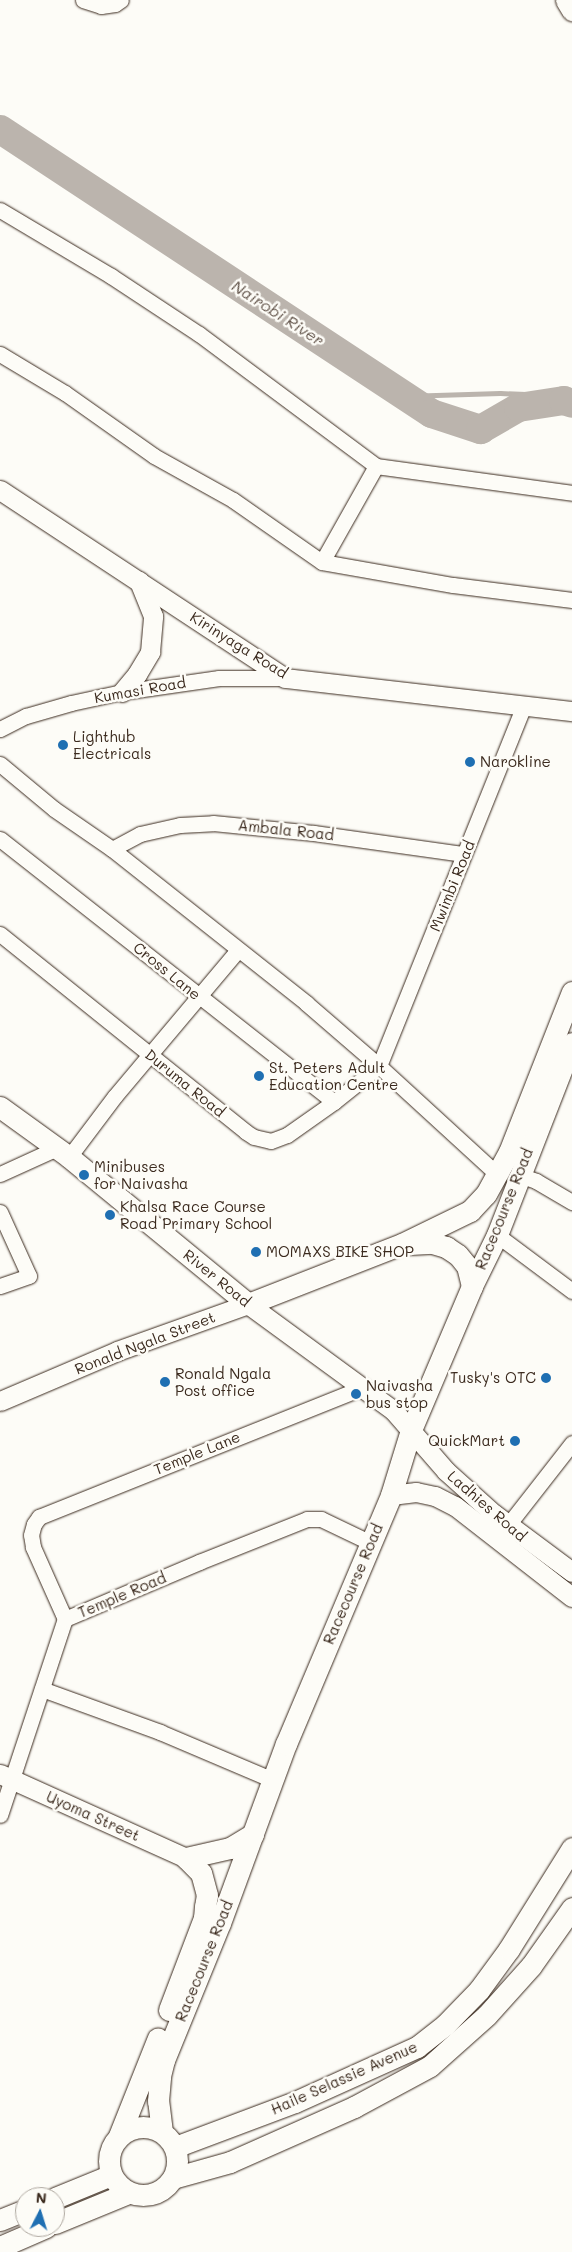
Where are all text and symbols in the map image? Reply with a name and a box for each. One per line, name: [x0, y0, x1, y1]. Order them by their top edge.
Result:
water label: Nairobi River: [228, 276, 328, 350]
street label: Kirinyaga Road: [187, 608, 291, 682]
street label: Kumasi Road: [93, 673, 187, 707]
place label: Lighthub Electricals: [73, 727, 151, 762]
marker: Lighthub Electricals: [57, 739, 69, 751]
place label: Narokline: [480, 753, 551, 771]
marker: Narokline: [464, 756, 476, 768]
street label: Ambala Road: [237, 816, 335, 844]
street label: Mwimbi Road: [426, 838, 478, 934]
street label: Cross Lane: [130, 938, 204, 1004]
street label: Duruma Road: [141, 1045, 229, 1121]
place label: St. Peters Adult Education Centre: [269, 1058, 398, 1093]
marker: St. Peters Adult Education Centre: [253, 1070, 265, 1082]
street label: Racecourse Road: [471, 1146, 537, 1272]
place label: Minibuses for Naivasha: [94, 1157, 188, 1192]
marker: Minibuses for Naivasha: [78, 1169, 90, 1181]
place label: Khalsa Race Course Road Primary School: [120, 1197, 272, 1232]
marker: Khalsa Race Course Road Primary School: [104, 1209, 116, 1221]
place label: MOMAXS BIKE SHOP: [266, 1243, 414, 1261]
street label: River Road: [180, 1245, 254, 1311]
marker: MOMAXS BIKE SHOP: [250, 1246, 262, 1258]
street label: Ronald Ngala Street: [72, 1308, 218, 1378]
place label: Ronald Ngala Post office: [175, 1364, 271, 1399]
place label: Tusky's OTC: [450, 1369, 536, 1387]
marker: Tusky's OTC: [540, 1372, 552, 1384]
marker: Ronald Ngala Post office: [159, 1376, 171, 1388]
place label: Naivasha bus stop: [366, 1376, 433, 1411]
marker: Naivasha bus stop: [350, 1388, 362, 1400]
street label: Temple Lane: [151, 1428, 243, 1478]
place label: QuickMart: [428, 1432, 505, 1450]
marker: QuickMart: [509, 1435, 521, 1447]
street label: Ladhies Road: [444, 1467, 530, 1545]
street label: Racecourse Road: [319, 1521, 387, 1647]
street label: Temple Road: [75, 1568, 169, 1622]
street label: Uyoma Street: [43, 1787, 143, 1845]
street label: Racecourse Road: [171, 1898, 237, 2024]
street label: Haile Selassie Avenue: [268, 2038, 420, 2118]
north arrow: [15, 2187, 65, 2237]
text: N: [35, 2188, 47, 2207]

